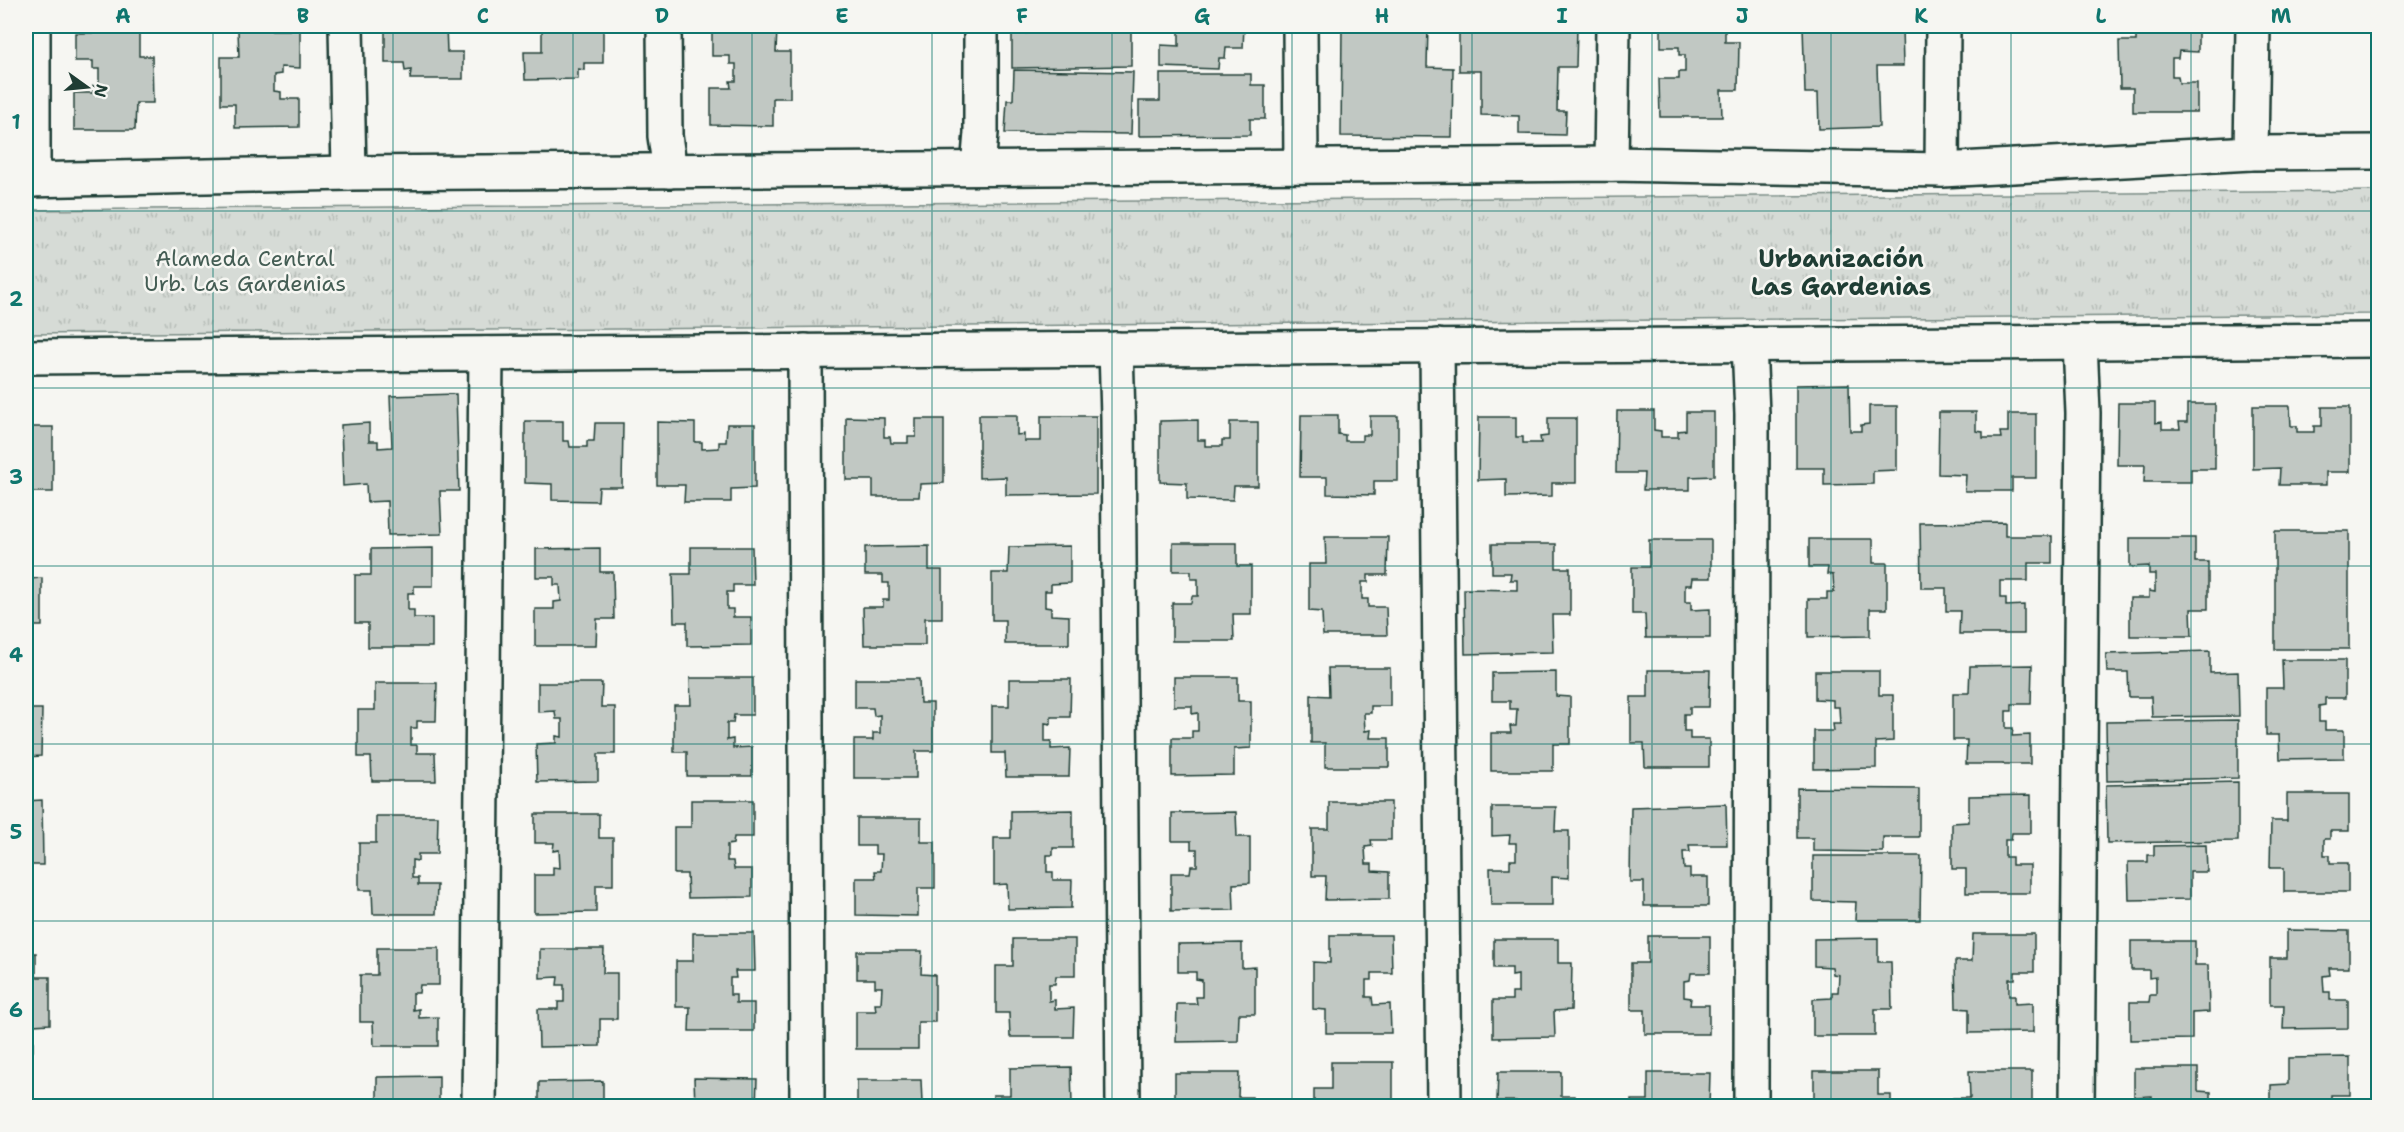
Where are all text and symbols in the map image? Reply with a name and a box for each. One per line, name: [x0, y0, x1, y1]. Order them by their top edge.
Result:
text: A: [115, 3, 131, 29]
text: B: [297, 3, 309, 29]
text: C: [477, 3, 489, 29]
text: D: [655, 3, 669, 29]
text: E: [835, 3, 849, 29]
text: F: [1016, 3, 1028, 29]
text: G: [1194, 3, 1210, 29]
text: H: [1375, 3, 1389, 29]
text: I: [1556, 3, 1568, 29]
text: J: [1736, 3, 1749, 29]
text: K: [1914, 3, 1928, 29]
text: L: [2096, 3, 2107, 29]
text: M: [2271, 3, 2292, 29]
north arrow: [57, 57, 117, 117]
text: N: [89, 82, 113, 100]
text: 1: [11, 109, 21, 135]
district label: Urbanización Las Gardenias: [1751, 243, 1931, 303]
park label: Alameda Central Urb. Las Gardenias: [144, 244, 346, 298]
text: 2: [9, 286, 23, 312]
text: 3: [9, 464, 23, 490]
text: 4: [9, 642, 23, 668]
text: 5: [10, 819, 22, 845]
text: 6: [9, 997, 23, 1023]

